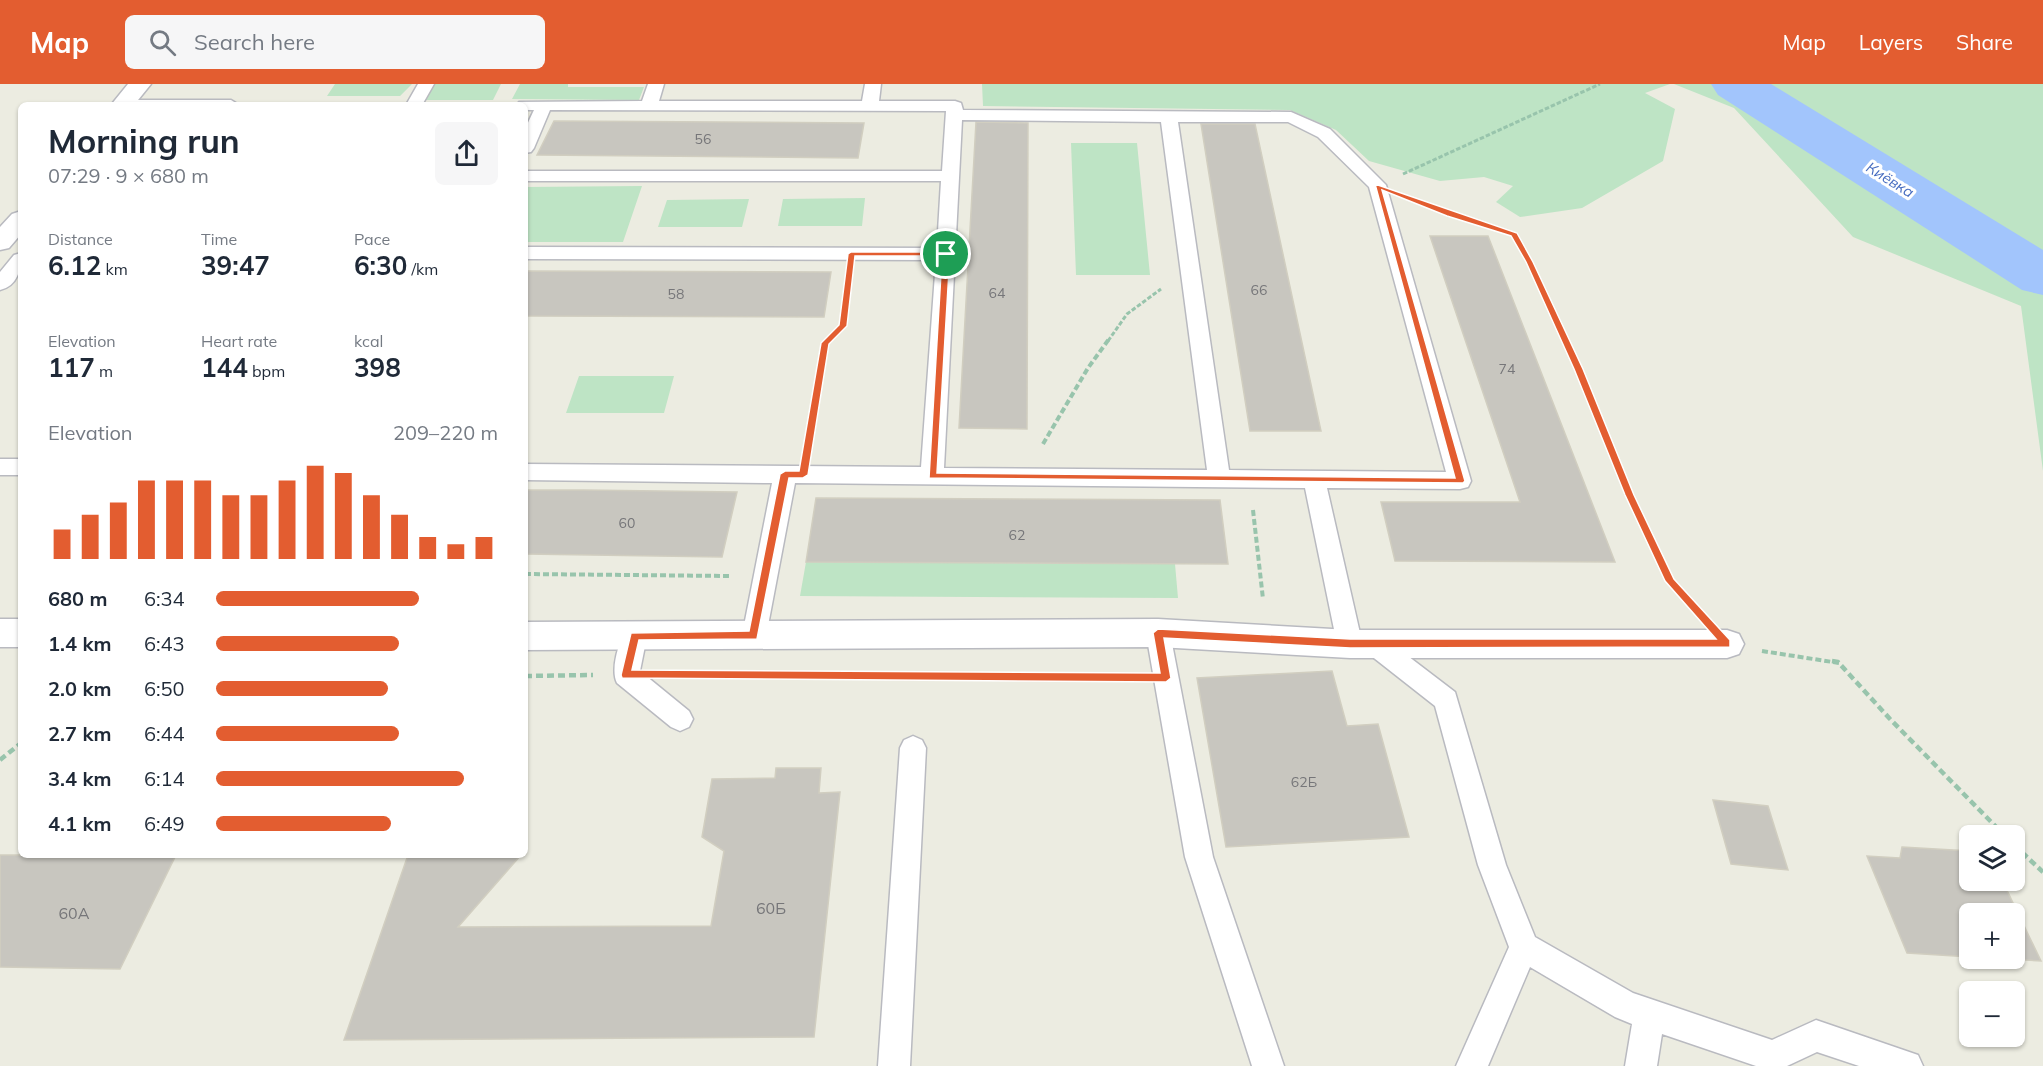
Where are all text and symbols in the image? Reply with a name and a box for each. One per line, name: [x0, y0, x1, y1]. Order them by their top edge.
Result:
search box: [125, 15, 545, 69]
text: Map: [30, 25, 89, 60]
icon: search: [146, 26, 179, 59]
text: Search here: [194, 28, 315, 56]
text: Map: [1783, 29, 1826, 55]
text: Layers: [1859, 29, 1923, 55]
text: Share: [1956, 29, 2013, 55]
text: Morning run: [48, 120, 240, 161]
button: share: [435, 122, 498, 185]
house number: 56: [695, 130, 711, 148]
water label: Киёвка: [1863, 158, 1918, 202]
text: 07:29 · 9 × 680 m: [48, 163, 209, 188]
pin: [920, 228, 971, 279]
text: Distance: [48, 229, 113, 249]
text: Time: [201, 229, 237, 249]
text: Pace: [354, 229, 390, 249]
icon: arrive: [929, 237, 962, 270]
text: 6.12: [48, 249, 101, 282]
text: 39:47: [201, 249, 270, 282]
text: 6:30: [354, 249, 407, 282]
text: km: [101, 259, 128, 279]
text: /km: [407, 259, 438, 279]
house number: 66: [1251, 281, 1267, 299]
house number: 64: [989, 284, 1006, 302]
house number: 58: [668, 285, 684, 303]
text: Elevation: [48, 331, 116, 351]
text: Heart rate: [201, 331, 277, 351]
text: kcal: [354, 331, 383, 351]
text: 117: [48, 351, 95, 384]
text: 144: [201, 351, 248, 384]
text: 398: [354, 351, 401, 384]
house number: 74: [1499, 360, 1516, 378]
text: m: [95, 361, 113, 381]
text: bpm: [248, 361, 285, 381]
text: Elevation: [48, 420, 133, 445]
text: 209–220 m: [393, 420, 498, 445]
house number: 60: [619, 514, 635, 532]
house number: 62: [1009, 526, 1025, 544]
text: 680 m: [48, 586, 107, 611]
text: 6:34: [144, 586, 185, 611]
text: 1.4 km: [48, 631, 111, 656]
text: 6:43: [144, 631, 185, 656]
text: 2.0 km: [48, 676, 111, 701]
text: 6:50: [144, 676, 185, 701]
text: 2.7 km: [48, 721, 111, 746]
text: 6:44: [144, 721, 185, 746]
text: 3.4 km: [48, 766, 111, 791]
text: 6:14: [144, 766, 185, 791]
house number: 62Б: [1291, 773, 1317, 791]
text: 4.1 km: [48, 811, 111, 836]
text: 6:49: [144, 811, 185, 836]
map controls: [1959, 825, 2025, 1047]
button: layers: [1959, 825, 2025, 891]
house number: 60Б: [756, 898, 786, 918]
house number: 60А: [59, 903, 90, 923]
button: +: [1959, 903, 2025, 969]
button: −: [1959, 981, 2025, 1047]

